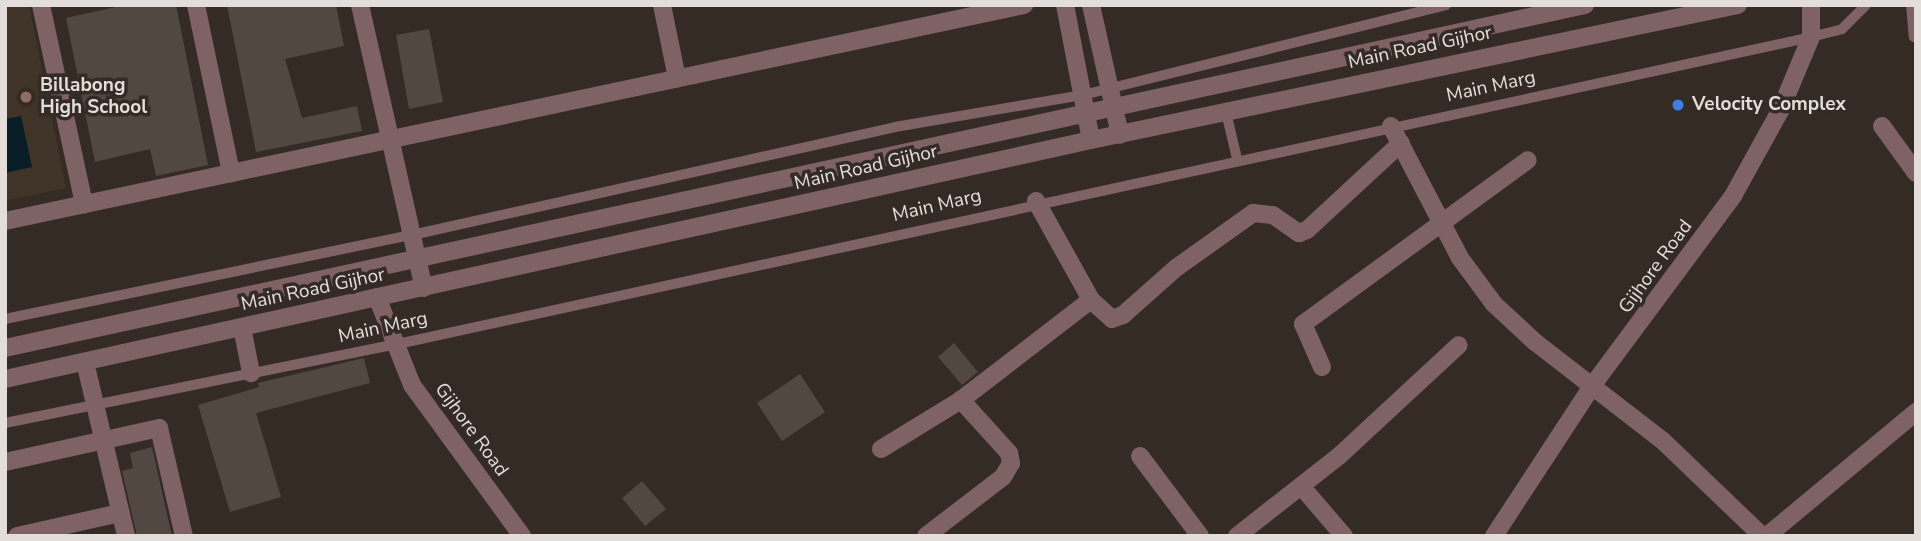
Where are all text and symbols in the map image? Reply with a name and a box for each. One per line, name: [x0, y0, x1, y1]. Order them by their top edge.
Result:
street label: Main Road Gijhor: [1346, 22, 1494, 74]
street label: Main Marg: [1444, 66, 1538, 108]
place label: Billabong High School: [40, 75, 147, 119]
marker: Billabong High School: [18, 89, 34, 105]
place label: Velocity Complex: [1692, 94, 1846, 116]
marker: Velocity Complex: [1670, 97, 1686, 113]
street label: Main Road Gijhor: [792, 140, 940, 196]
street label: Main Marg: [890, 185, 984, 227]
street label: Gijhore Road: [1614, 216, 1698, 318]
street label: Main Road Gijhor: [239, 264, 387, 316]
street label: Main Marg: [336, 307, 430, 349]
street label: Gijhore Road: [429, 379, 513, 481]

